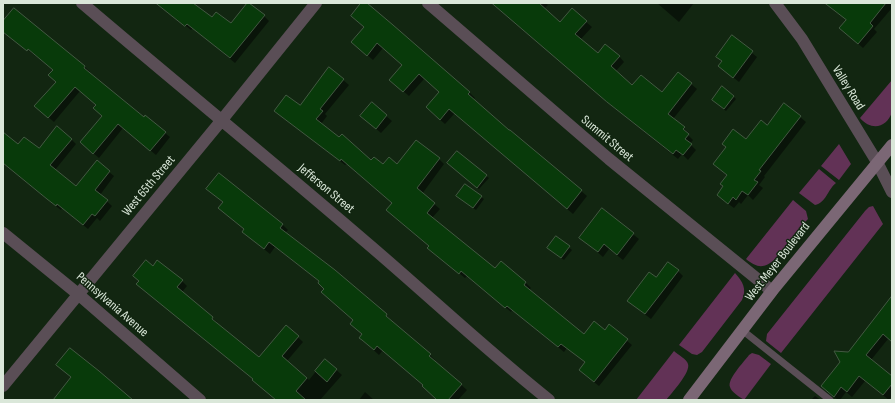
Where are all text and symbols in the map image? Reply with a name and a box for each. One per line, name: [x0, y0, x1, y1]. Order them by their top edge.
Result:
street label: Valley Road: [828, 63, 868, 113]
street label: Summit Street: [578, 113, 636, 165]
street label: West 65th Street: [119, 153, 179, 219]
street label: Jefferson Street: [295, 161, 357, 217]
street label: West Meyer Boulevard: [742, 219, 814, 305]
street label: Pennsylvania Avenue: [73, 269, 151, 341]

